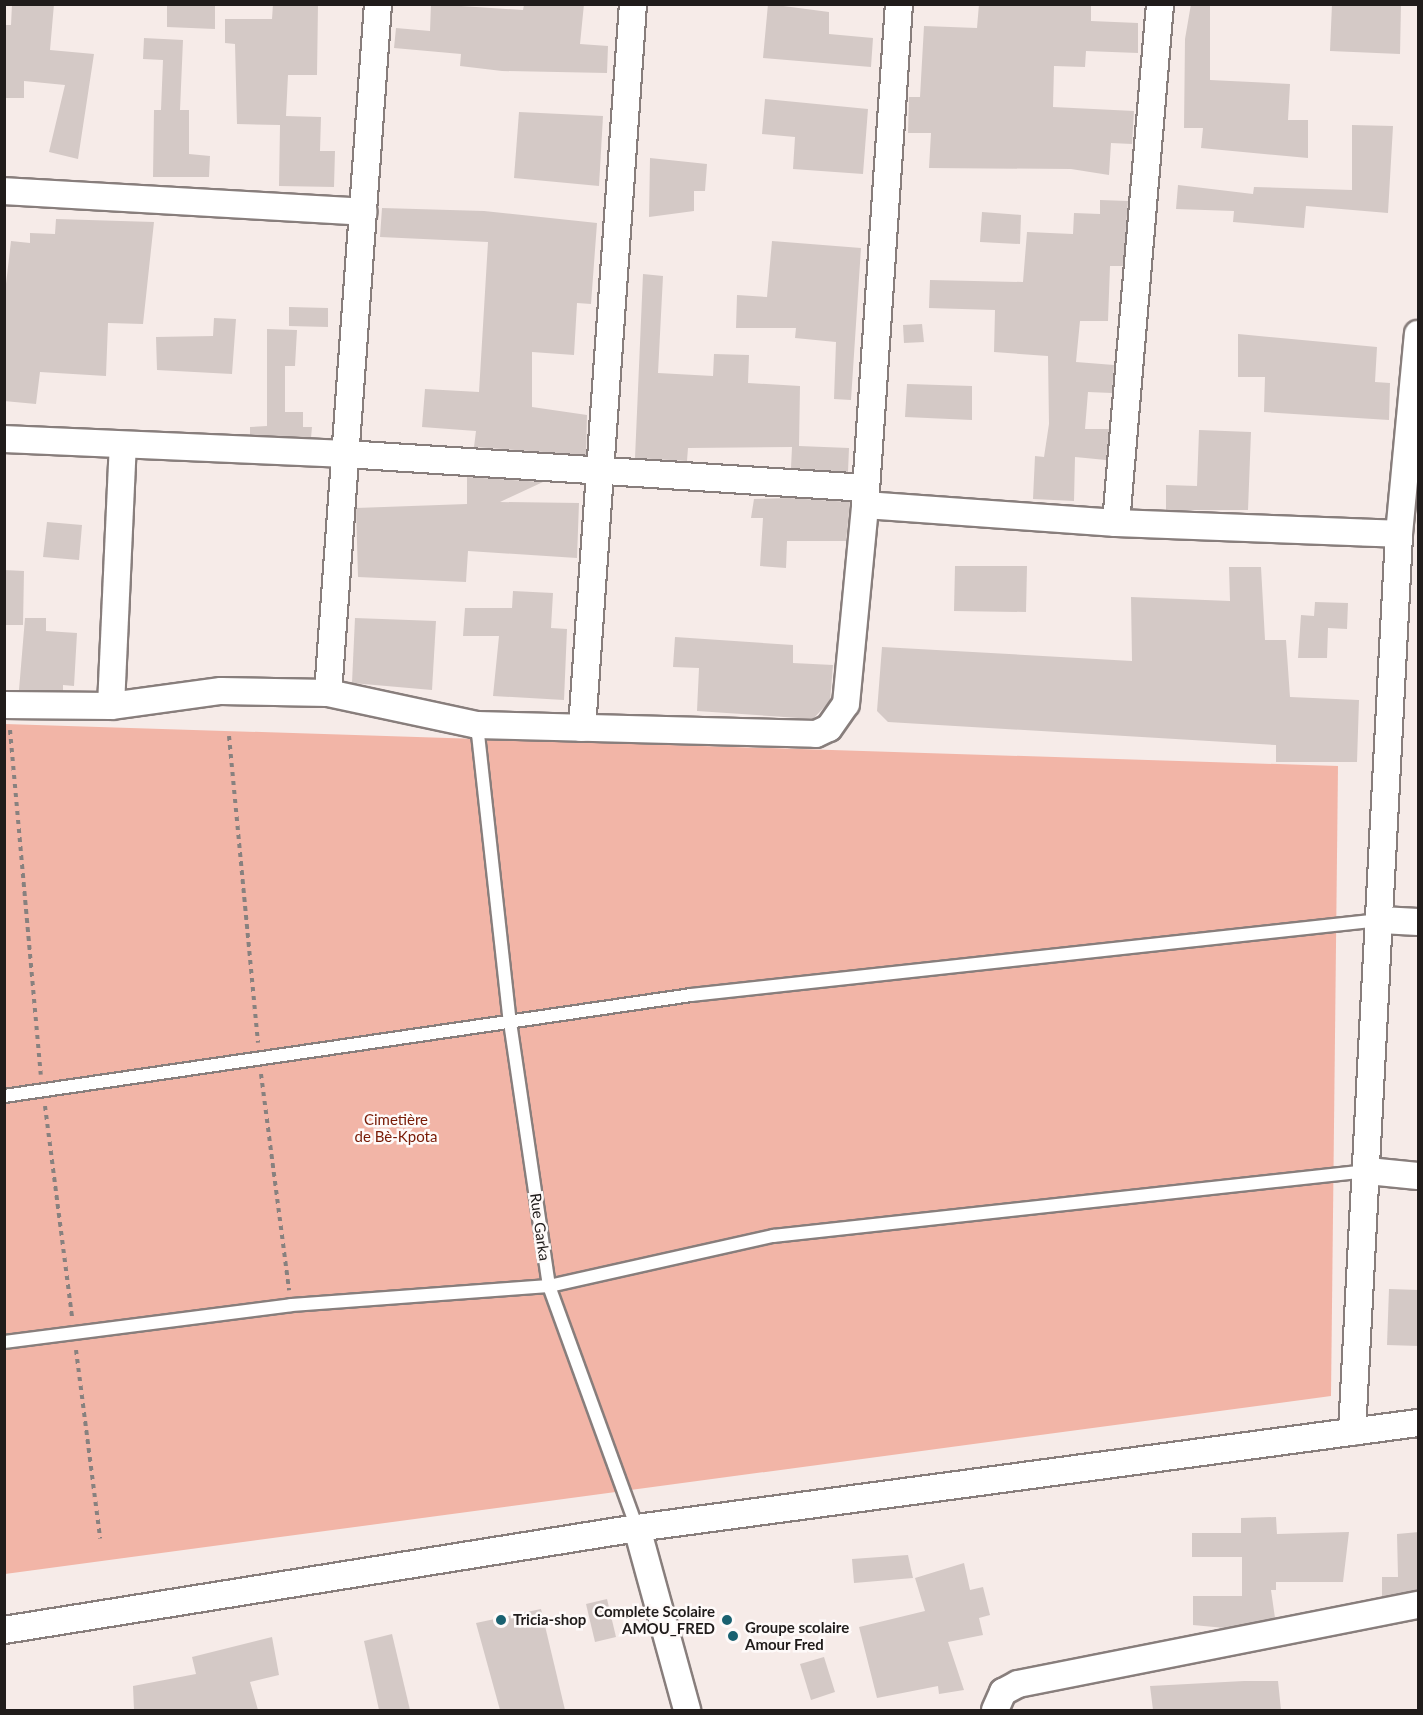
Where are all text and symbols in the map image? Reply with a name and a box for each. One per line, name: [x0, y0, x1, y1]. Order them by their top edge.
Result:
park label: Cimetière de Bè-Kpota: [355, 1110, 437, 1145]
street label: Rue Garka: [526, 1192, 554, 1262]
place label: Complete Scolaire AMOU_FRED: [594, 1602, 715, 1637]
place label: Tricia-shop: [513, 1611, 586, 1629]
marker: Tricia-shop: [494, 1613, 508, 1627]
marker: Complete Scolaire AMOU_FRED: [720, 1613, 734, 1627]
place label: Groupe scolaire Amour Fred: [745, 1618, 849, 1653]
marker: Groupe scolaire Amour Fred: [726, 1629, 740, 1643]

